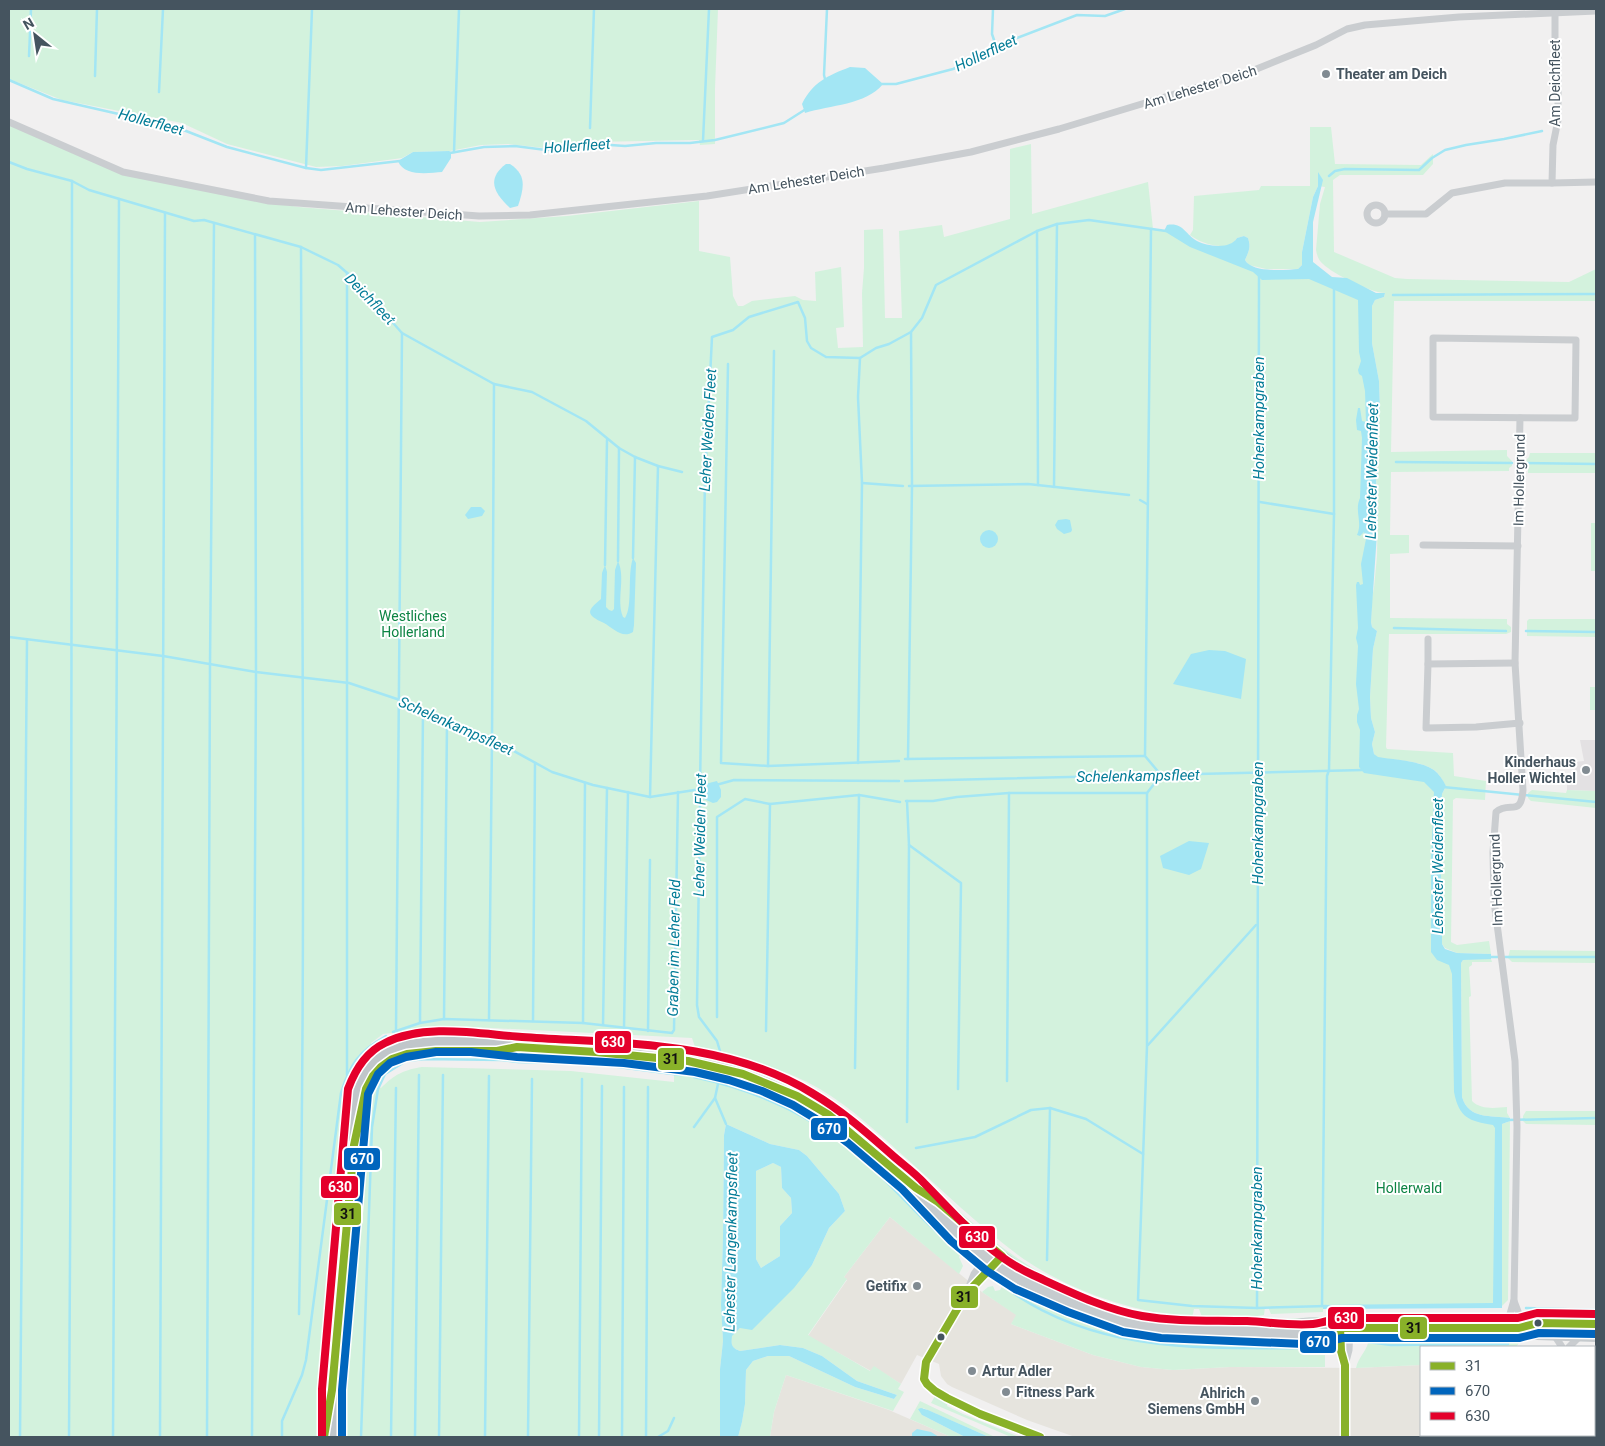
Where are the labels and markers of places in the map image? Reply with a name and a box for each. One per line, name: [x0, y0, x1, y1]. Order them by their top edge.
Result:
place label: Theater am Deich: [1336, 66, 1447, 82]
marker: Theater am Deich: [1320, 68, 1332, 80]
place label: Kinderhaus Holler Wichtel: [1488, 754, 1576, 786]
marker: Kinderhaus Holler Wichtel: [1580, 764, 1592, 776]
place label: Getifix: [866, 1278, 908, 1294]
marker: Getifix: [911, 1280, 923, 1292]
unlabelled marker: [1533, 1318, 1543, 1328]
unlabelled marker: [936, 1332, 946, 1342]
place label: Artur Adler: [982, 1363, 1052, 1379]
marker: Artur Adler: [966, 1365, 978, 1377]
place label: Fitness Park: [1016, 1384, 1095, 1400]
place label: Ahlrich Siemens GmbH: [1147, 1385, 1245, 1417]
marker: Fitness Park: [1000, 1386, 1012, 1398]
marker: Ahlrich Siemens GmbH: [1249, 1395, 1261, 1407]

